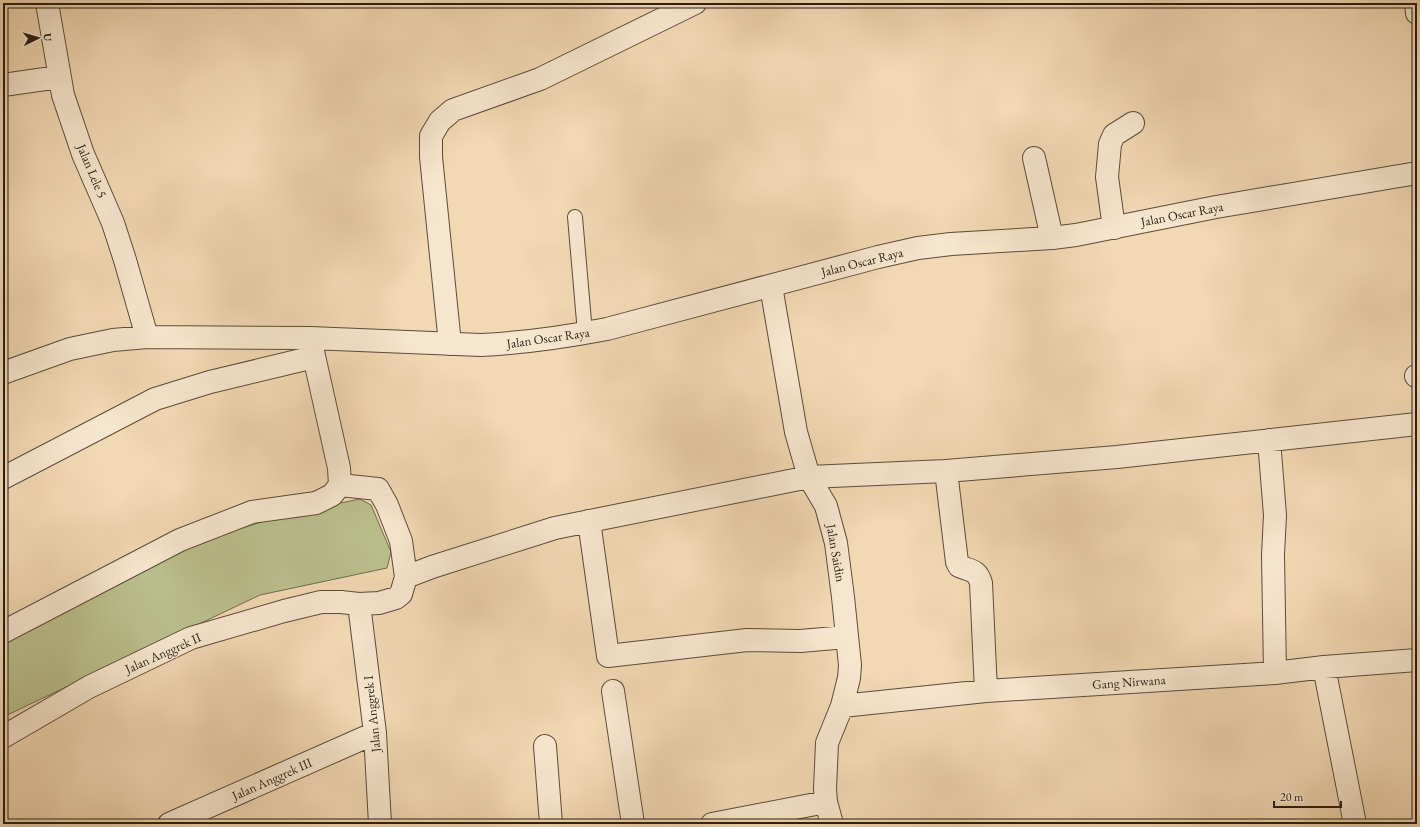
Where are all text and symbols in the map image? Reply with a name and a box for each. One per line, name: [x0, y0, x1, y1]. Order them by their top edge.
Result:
north arrow: [18, 18, 58, 58]
text: U: [41, 32, 55, 43]
street label: Jalan Lele 5: [73, 140, 111, 201]
street label: Jalan Oscar Raya: [1138, 198, 1226, 231]
street label: Jalan Oscar Raya: [818, 243, 905, 281]
street label: Jalan Oscar Raya: [504, 324, 591, 352]
street label: Jalan Saidin: [822, 522, 849, 583]
street label: Jalan Anggrek II: [121, 628, 204, 678]
street label: Gang Nirwana: [1092, 671, 1167, 693]
street label: Jalan Anggrek I: [359, 674, 385, 754]
street label: Jalan Anggrek III: [228, 754, 315, 805]
scale bar: [1274, 783, 1341, 809]
text: 20 m: [1280, 789, 1304, 805]

